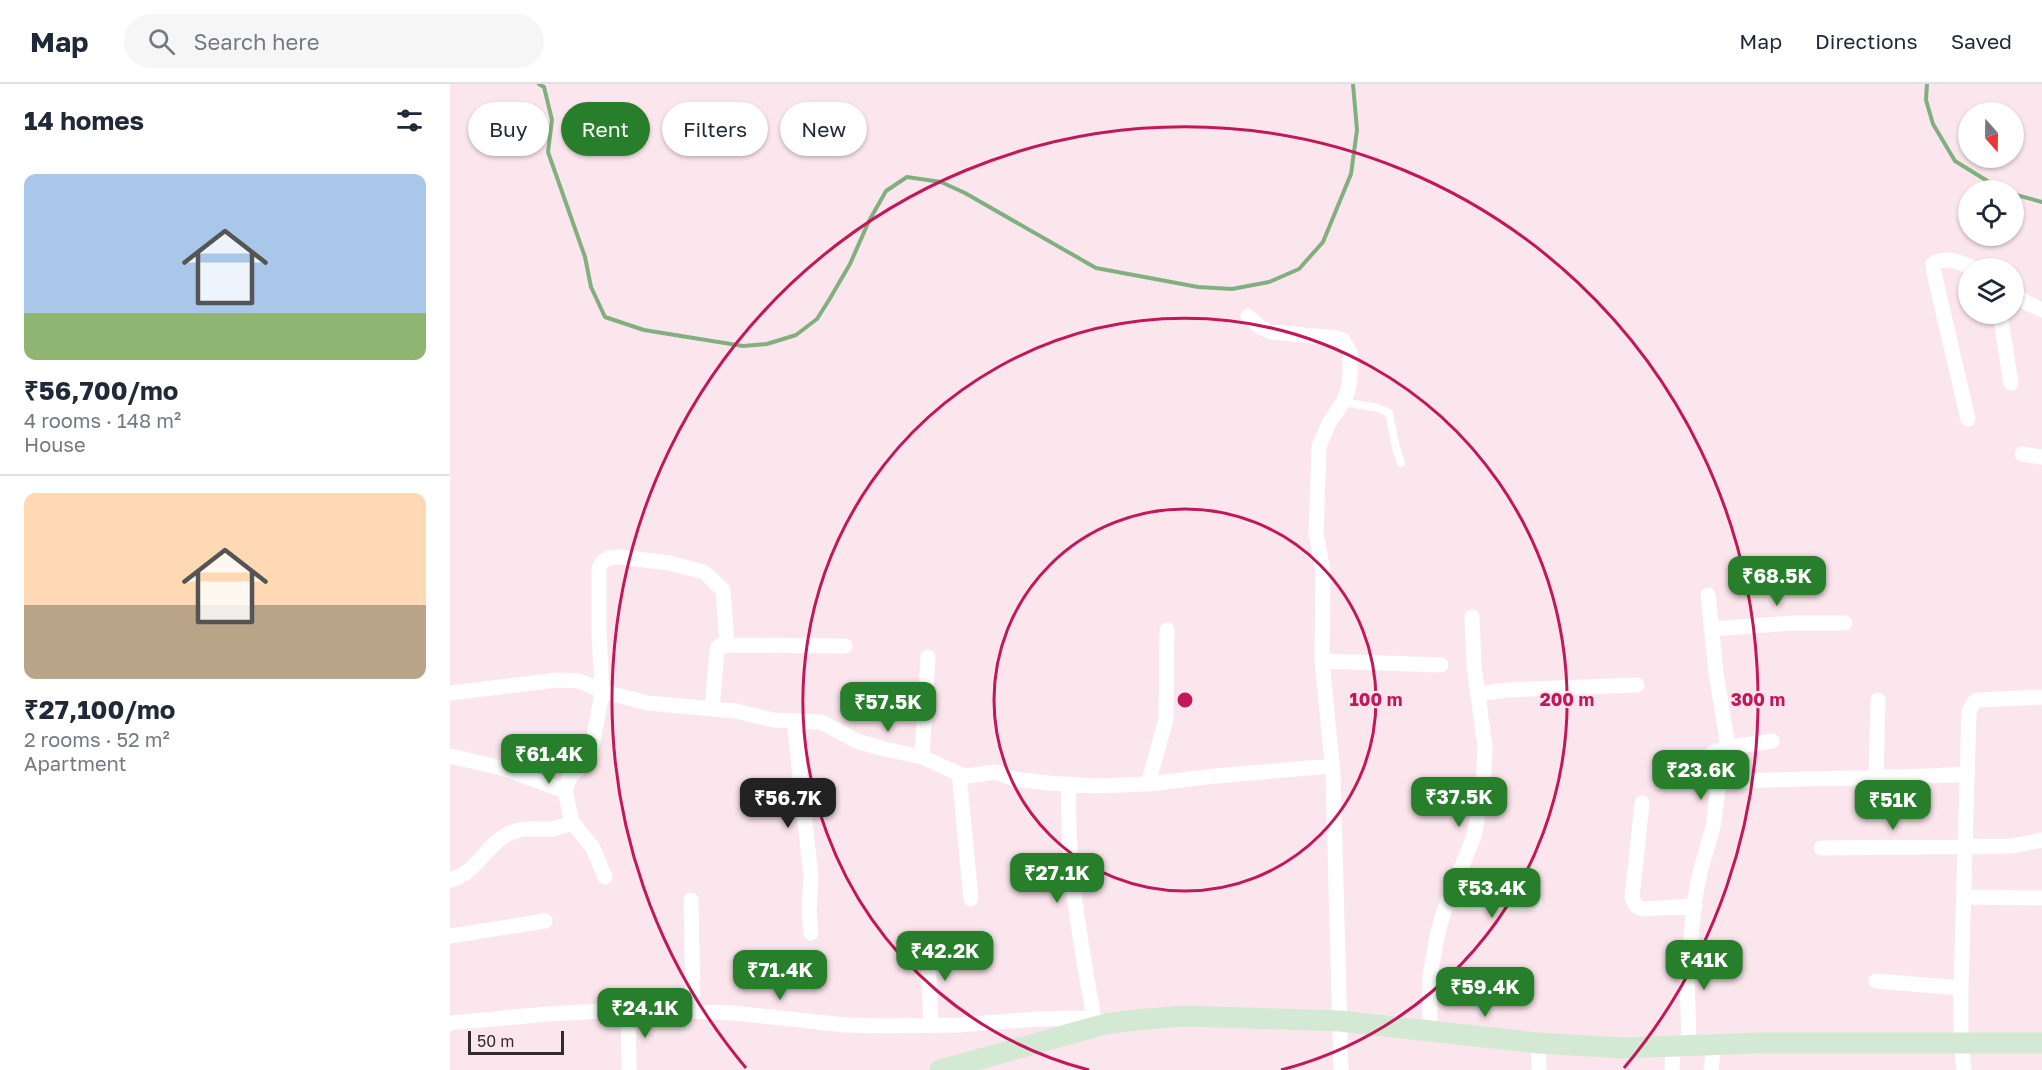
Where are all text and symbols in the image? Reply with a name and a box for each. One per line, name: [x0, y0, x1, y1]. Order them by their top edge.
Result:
search box: [124, 14, 544, 68]
text: Map: [30, 25, 88, 58]
icon: search: [145, 25, 178, 58]
text: Search here: [193, 28, 319, 55]
text: Map: [1739, 28, 1782, 54]
text: Directions: [1815, 28, 1918, 54]
text: Saved: [1951, 28, 2012, 54]
chip: Buy: [468, 102, 549, 156]
chip: Rent: [561, 102, 650, 156]
chip: Filters: [662, 102, 768, 156]
chip: New: [780, 102, 867, 156]
north arrow: [1958, 102, 2024, 168]
map controls: [1958, 102, 2024, 324]
icon: filters: [393, 104, 426, 137]
text: 14 homes: [24, 105, 144, 136]
button: locate: [1958, 180, 2024, 246]
icon: home: [171, 213, 279, 321]
button: layers: [1958, 258, 2024, 324]
text: ₹56,700/mo: [24, 375, 178, 406]
text: 4 rooms · 148 m²: [24, 408, 181, 432]
text: House: [24, 432, 86, 456]
icon: home: [171, 532, 279, 640]
pin: ₹68.5K: [1728, 556, 1826, 607]
text: ₹68.5K: [1742, 563, 1812, 587]
pin: ₹57.5K: [839, 682, 937, 733]
text: 100 m: [1350, 688, 1402, 710]
text: 200 m: [1540, 688, 1594, 710]
text: 300 m: [1731, 688, 1785, 710]
text: ₹57.5K: [854, 689, 922, 713]
centre of rings: [1175, 690, 1195, 710]
text: ₹27,100/mo: [24, 694, 175, 725]
text: 2 rooms · 52 m²: [24, 727, 170, 751]
pin: ₹61.4K: [500, 734, 598, 785]
text: ₹61.4K: [515, 741, 583, 765]
pin: ₹23.6K: [1652, 750, 1750, 801]
text: Apartment: [24, 751, 127, 775]
text: ₹23.6K: [1666, 757, 1736, 781]
pin: ₹37.5K: [1410, 777, 1508, 828]
pin: ₹56.7K: [739, 778, 837, 829]
pin: ₹51K: [1857, 780, 1929, 831]
text: ₹37.5K: [1425, 784, 1493, 808]
text: ₹56.7K: [754, 785, 822, 809]
text: ₹51K: [1869, 787, 1917, 811]
pin: ₹27.1K: [1008, 853, 1106, 904]
text: ₹27.1K: [1024, 860, 1090, 884]
pin: ₹53.4K: [1443, 868, 1541, 919]
text: ₹53.4K: [1457, 875, 1527, 899]
pin: ₹42.2K: [896, 931, 994, 982]
text: ₹42.2K: [910, 938, 980, 962]
pin: ₹41K: [1668, 940, 1740, 991]
text: ₹41K: [1680, 947, 1728, 971]
pin: ₹71.4K: [731, 950, 829, 1001]
text: ₹71.4K: [747, 957, 813, 981]
pin: ₹59.4K: [1436, 967, 1534, 1018]
text: ₹59.4K: [1450, 974, 1520, 998]
pin: ₹24.1K: [596, 988, 694, 1039]
text: ₹24.1K: [611, 995, 679, 1019]
scale bar: [468, 1028, 564, 1056]
text: 50 m: [477, 1031, 514, 1051]

